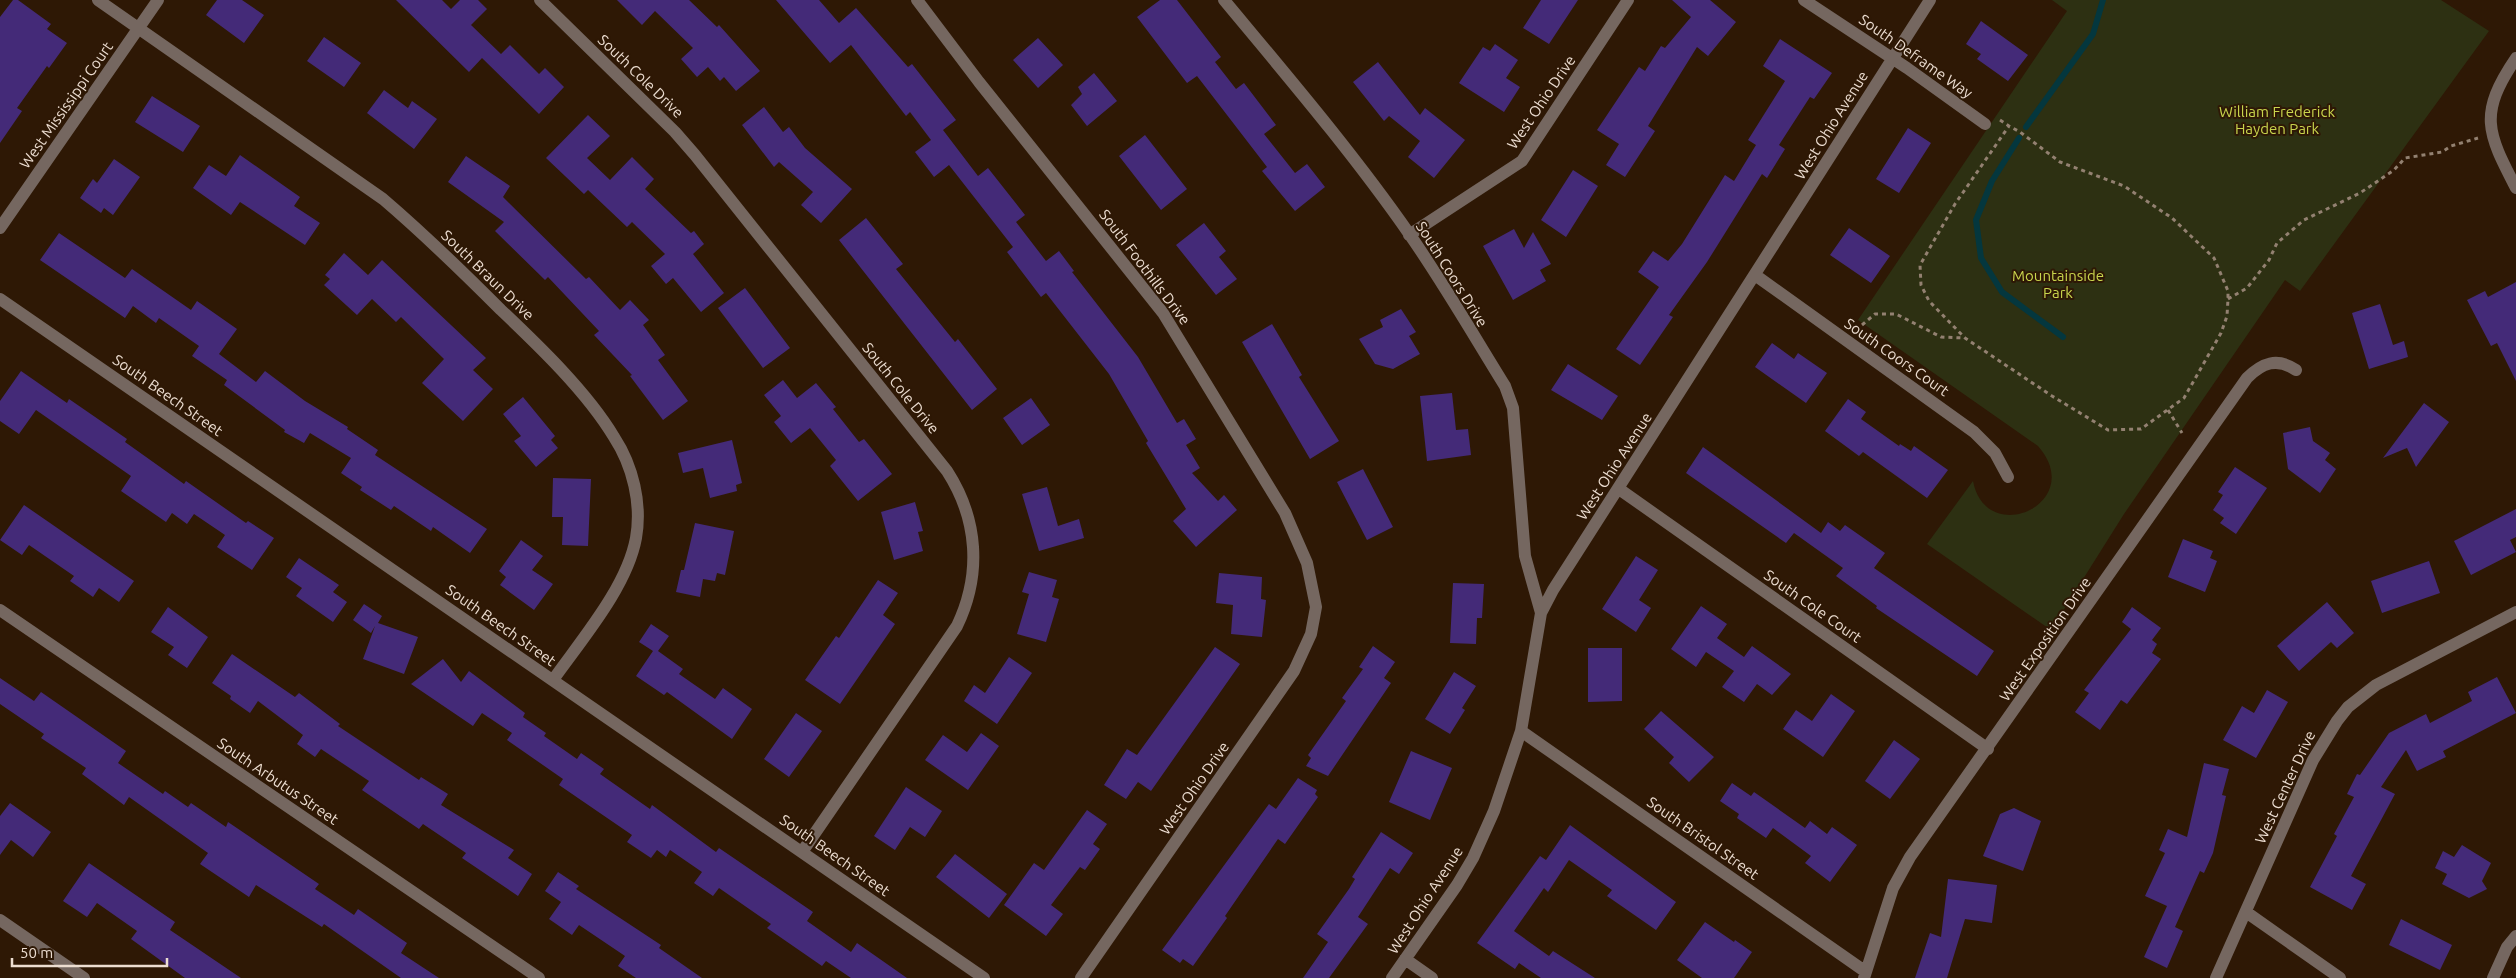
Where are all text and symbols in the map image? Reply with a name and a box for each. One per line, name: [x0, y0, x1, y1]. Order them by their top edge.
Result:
street label: South Deframe Way: [1856, 11, 1976, 101]
street label: South Cole Drive: [595, 31, 687, 121]
street label: West Mississippi Court: [16, 38, 116, 172]
street label: West Ohio Drive: [1503, 52, 1579, 152]
street label: West Ohio Avenue: [1791, 68, 1871, 182]
park label: William Frederick Hayden Park: [2219, 103, 2335, 137]
street label: South Foothills Drive: [1096, 206, 1194, 328]
street label: South Coors Drive: [1413, 218, 1491, 330]
street label: South Braun Drive: [438, 227, 538, 323]
park label: Mountainside Park: [2012, 267, 2104, 301]
street label: South Coors Court: [1842, 315, 1953, 399]
street label: South Cole Drive: [859, 339, 943, 437]
street label: South Beech Street: [110, 351, 226, 439]
street label: West Ohio Avenue: [1573, 409, 1655, 523]
street label: South Cole Court: [1761, 566, 1865, 646]
street label: West Exposition Drive: [1996, 574, 2094, 704]
street label: South Beech Street: [443, 581, 559, 669]
street label: West Center Drive: [2251, 728, 2319, 846]
street label: South Arbutus Street: [214, 734, 342, 828]
street label: West Ohio Drive: [1156, 738, 1232, 838]
street label: South Bristol Street: [1644, 793, 1762, 883]
street label: South Beech Street: [777, 811, 893, 899]
street label: West Ohio Avenue: [1384, 843, 1466, 957]
scale bar: [12, 936, 168, 968]
text: 50 m: [20, 944, 53, 961]

